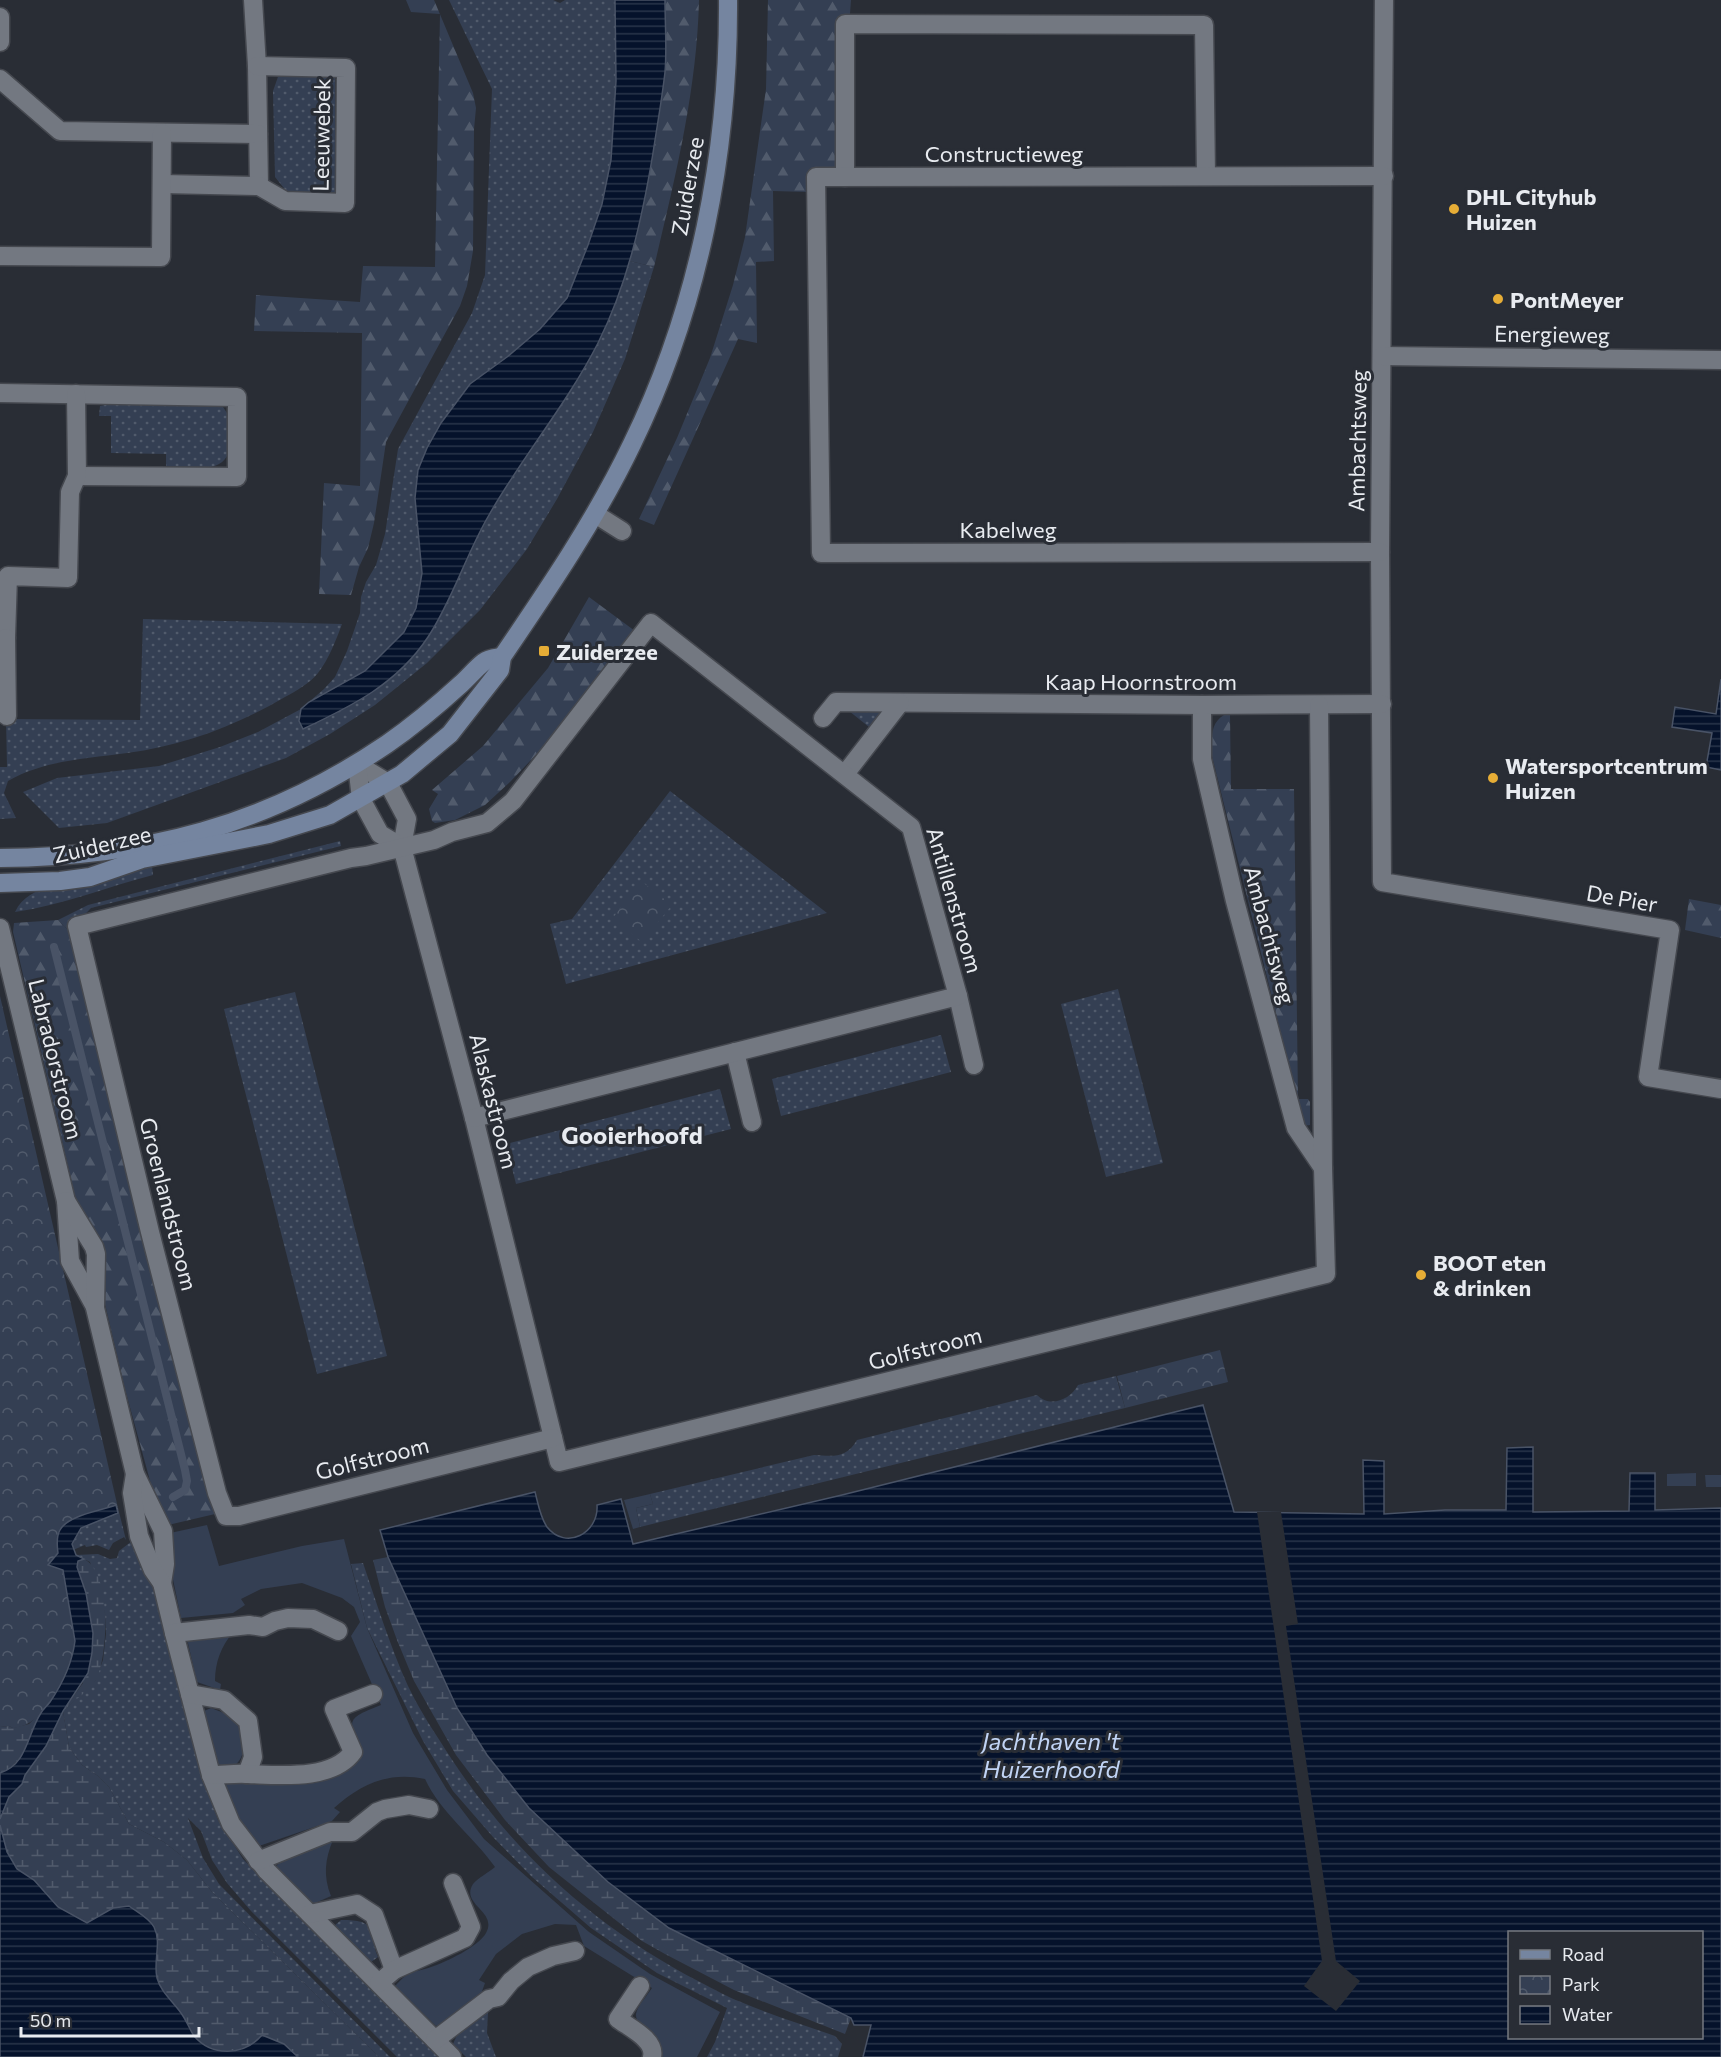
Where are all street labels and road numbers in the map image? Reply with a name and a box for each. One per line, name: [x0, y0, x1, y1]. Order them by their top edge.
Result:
street label: Leeuwebek: [307, 78, 335, 192]
street label: Zuiderzee: [665, 134, 709, 238]
street label: Constructieweg: [925, 140, 1083, 167]
street label: Energieweg: [1494, 319, 1610, 349]
street label: Ambachtsweg: [1342, 370, 1372, 512]
street label: Kabelweg: [959, 516, 1057, 543]
street label: Kaap Hoornstroom: [1045, 668, 1237, 695]
street label: Zuiderzee: [50, 820, 154, 868]
street label: Antillenstroom: [921, 824, 989, 976]
street label: Ambachtsweg: [1239, 863, 1301, 1007]
street label: De Pier: [1584, 878, 1660, 918]
street label: Labradorstroom: [23, 976, 89, 1142]
street label: Alaskastroom: [464, 1031, 524, 1171]
street label: Groenlandstroom: [134, 1115, 204, 1293]
street label: Golfstroom: [865, 1321, 985, 1375]
street label: Golfstroom: [312, 1431, 432, 1485]

